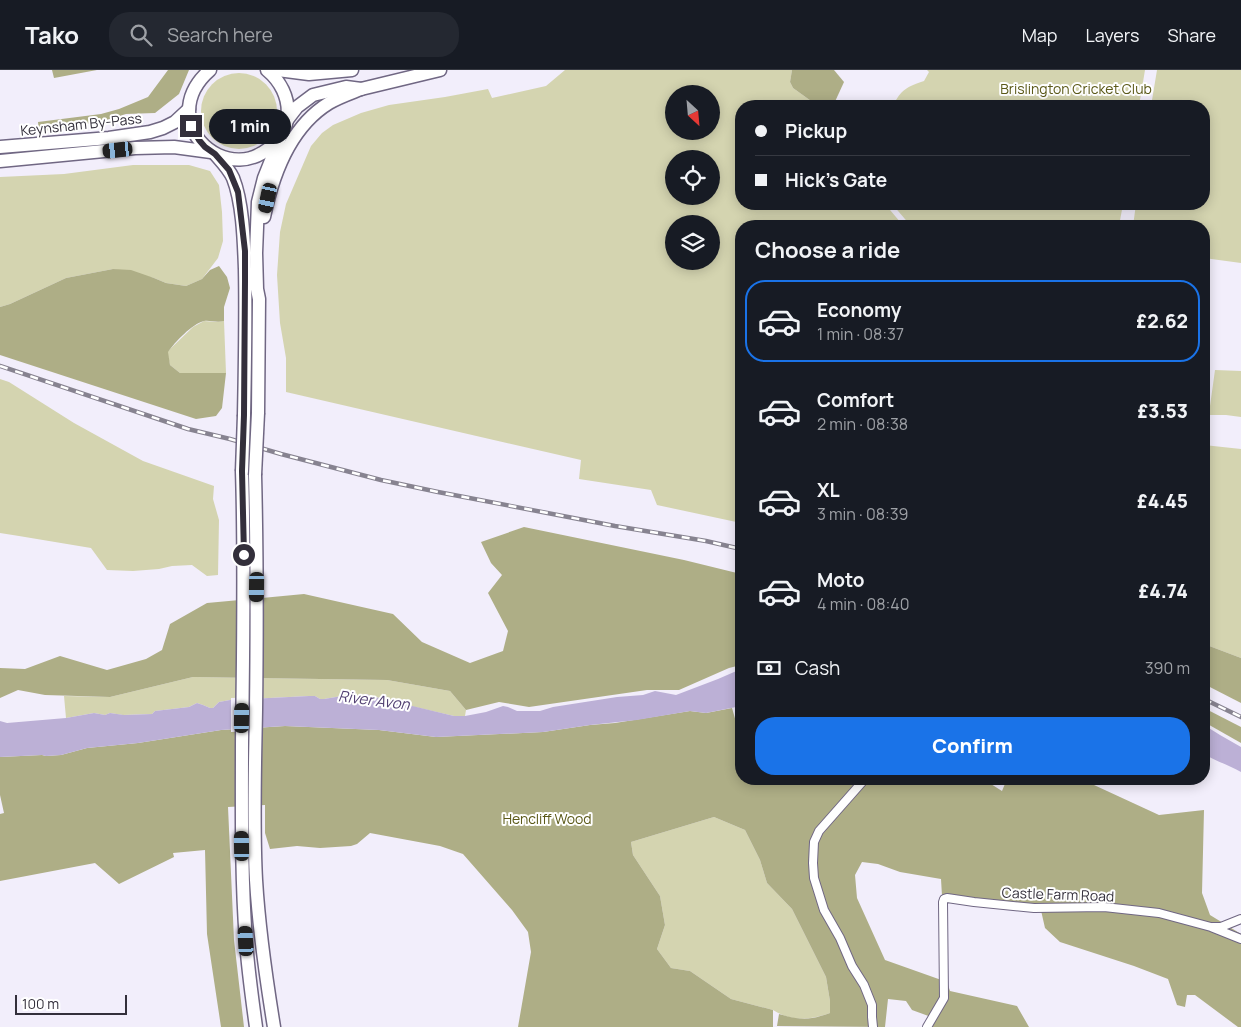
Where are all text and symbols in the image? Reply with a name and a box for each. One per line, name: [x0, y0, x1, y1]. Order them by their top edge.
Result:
search box: [109, 12, 459, 57]
text: Tako: [25, 18, 79, 51]
icon: search: [127, 21, 155, 49]
text: Search here: [167, 22, 273, 48]
text: Map: [1022, 23, 1057, 47]
text: Layers: [1085, 23, 1139, 47]
text: Share: [1167, 23, 1216, 47]
park label: Brislington Cricket Club: [1000, 79, 1152, 98]
north arrow: [665, 85, 720, 140]
map controls: [665, 85, 720, 270]
street label: Keynsham By-Pass: [19, 108, 143, 140]
callout: 1 min: [208, 108, 291, 144]
route end: [180, 115, 202, 137]
text: 1 min: [230, 115, 270, 137]
text: Pickup: [785, 118, 847, 144]
car: [102, 141, 133, 159]
button: locate: [665, 150, 720, 205]
text: Hick's Gate: [785, 167, 887, 193]
car: [257, 182, 278, 214]
button: layers: [665, 215, 720, 270]
text: Choose a ride: [755, 235, 900, 265]
text: Economy: [817, 297, 901, 323]
icon: car: [757, 299, 802, 344]
text: £2.62: [1136, 308, 1188, 334]
text: 1 min · 08:37: [817, 323, 904, 345]
text: Comfort: [817, 387, 894, 413]
icon: car: [757, 389, 802, 434]
text: £3.53: [1137, 398, 1188, 424]
text: 2 min · 08:38: [817, 413, 908, 435]
text: XL: [817, 477, 840, 503]
icon: car: [757, 479, 802, 524]
text: £4.45: [1137, 488, 1188, 514]
text: 3 min · 08:39: [817, 503, 909, 525]
route start: [233, 544, 255, 566]
text: Moto: [817, 567, 864, 593]
icon: car: [757, 569, 802, 614]
car: [249, 572, 264, 602]
text: £4.74: [1139, 578, 1188, 604]
text: 4 min · 08:40: [817, 593, 910, 615]
icon: cash: [755, 654, 783, 682]
text: Cash: [795, 655, 840, 681]
text: 390 m: [1145, 657, 1190, 679]
water label: River Avon: [337, 685, 412, 715]
car: [234, 703, 249, 733]
button: Confirm: [755, 717, 1190, 775]
park label: Hencliff Wood: [502, 809, 592, 828]
car: [234, 831, 249, 861]
street label: Castle Farm Road: [1001, 883, 1115, 905]
car: [237, 926, 254, 956]
scale bar: [15, 992, 128, 1015]
text: 100 m: [22, 994, 59, 1013]

